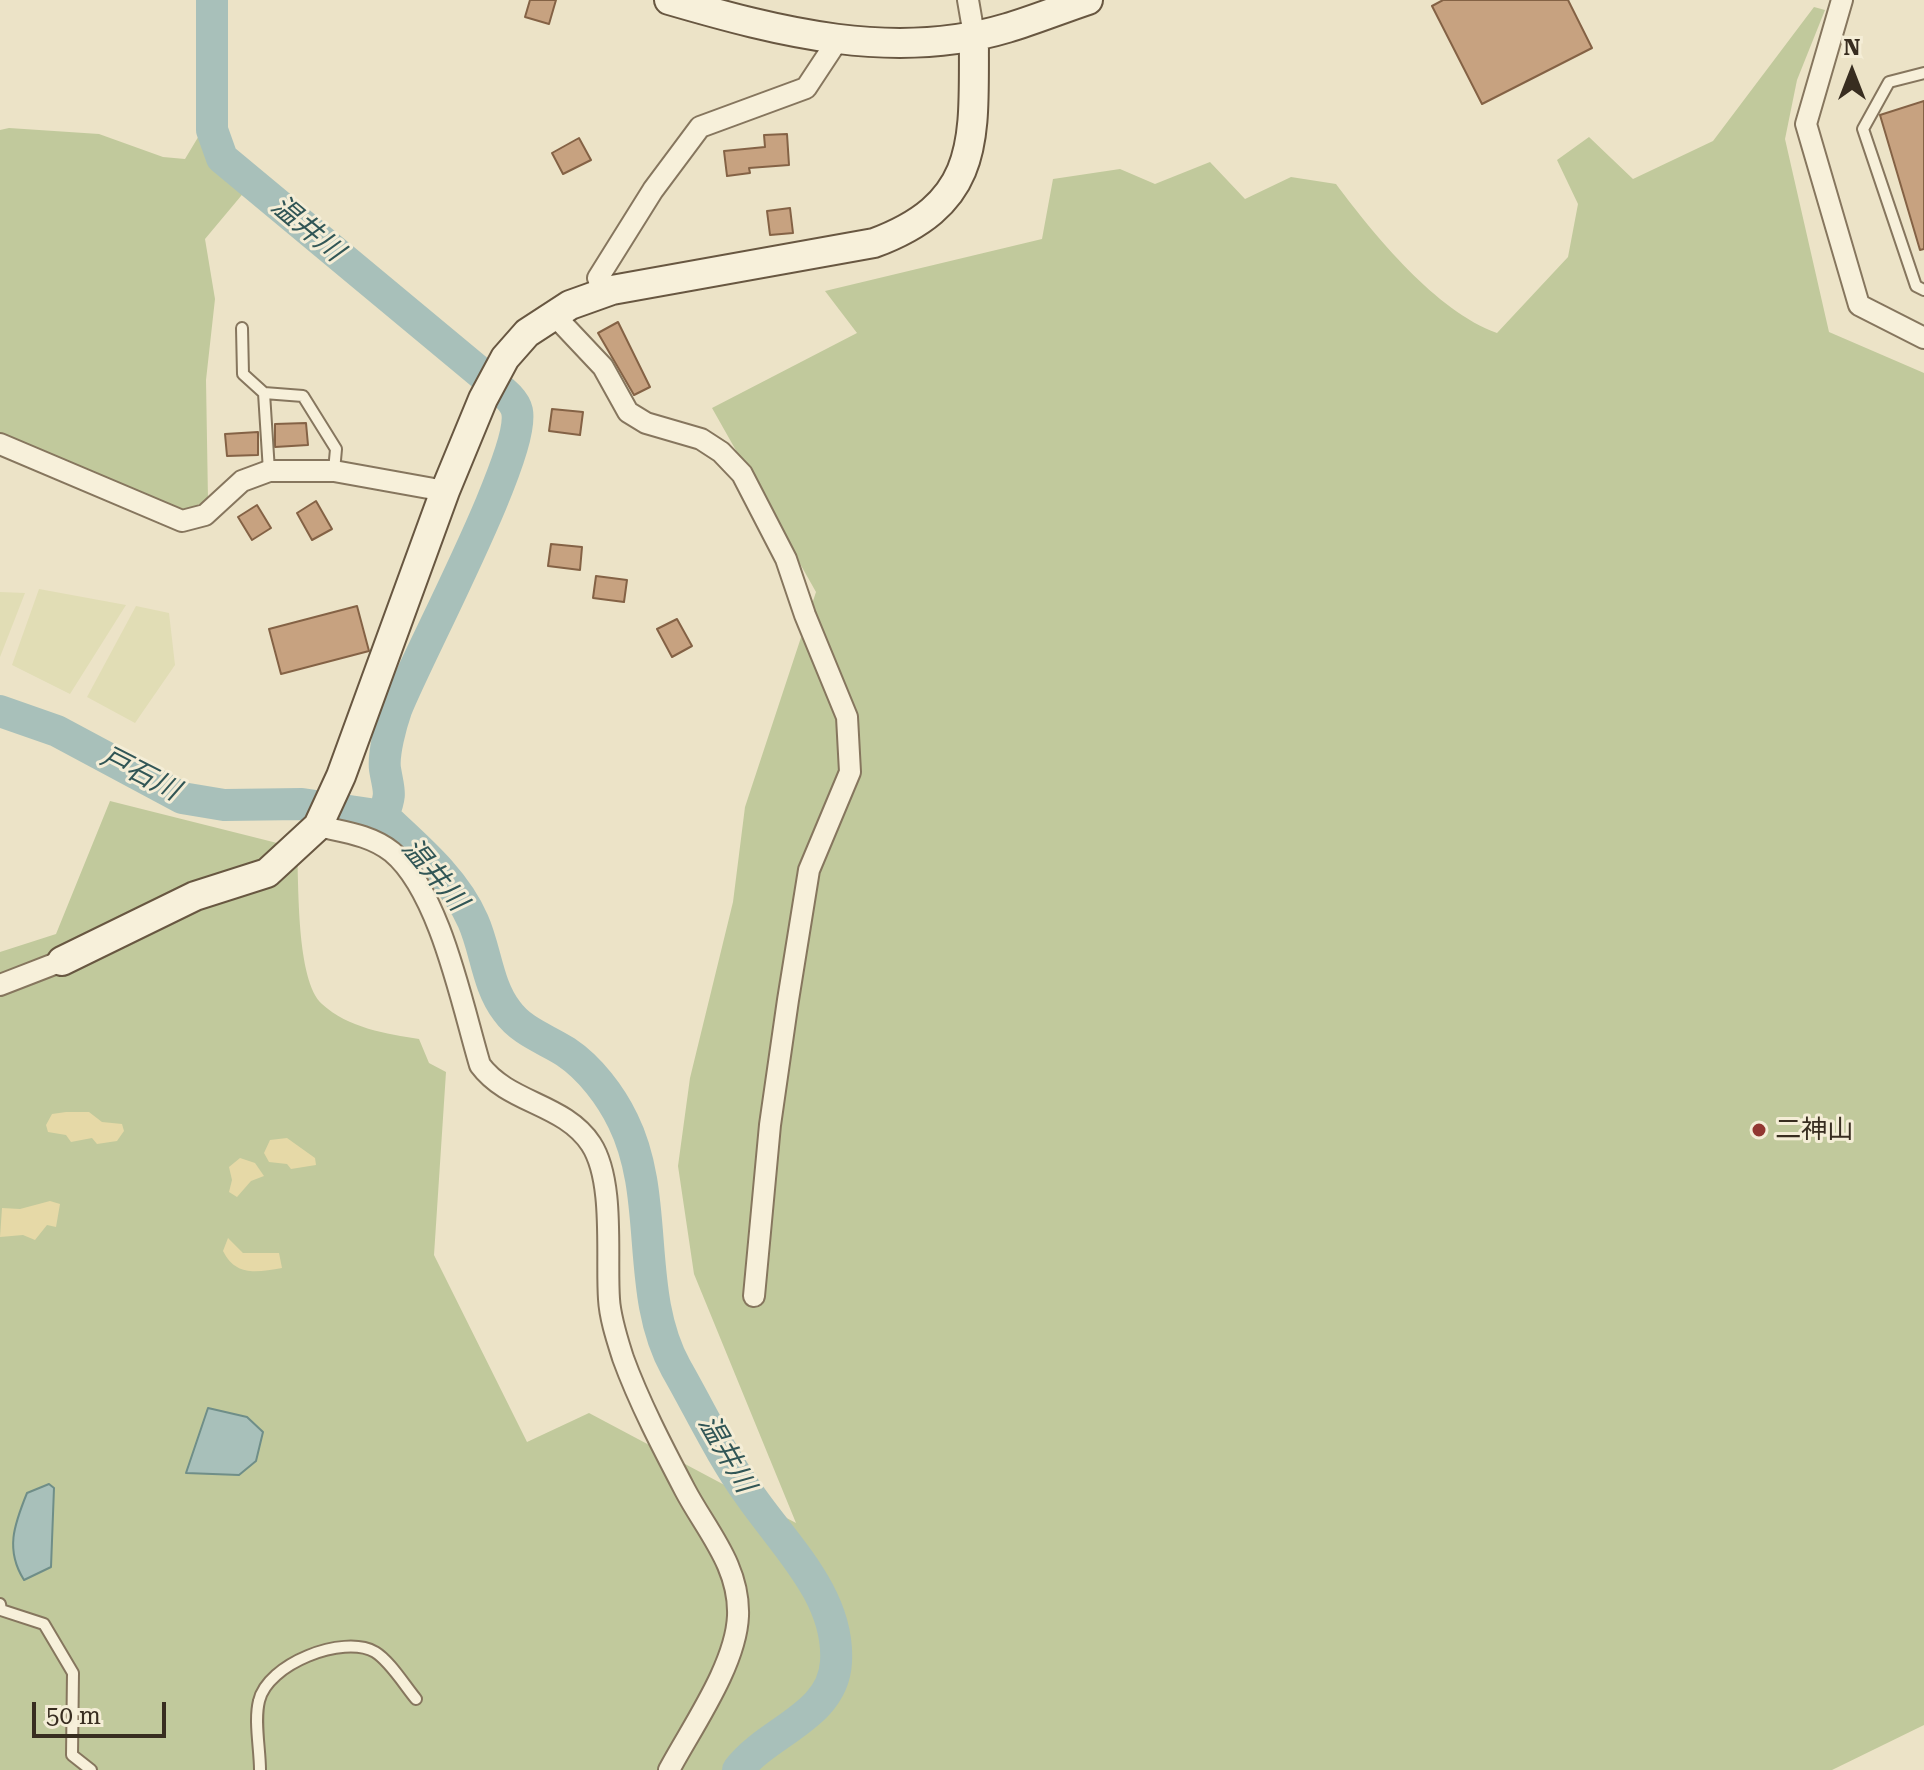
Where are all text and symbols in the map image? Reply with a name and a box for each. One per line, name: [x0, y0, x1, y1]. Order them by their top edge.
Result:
north arrow: [1812, 32, 1892, 112]
text: N: [1844, 35, 1860, 60]
water label: 温井川: [264, 189, 350, 269]
water label: 戸石川: [95, 740, 185, 808]
water label: 温井川: [394, 832, 474, 918]
place label: 二神山: [1775, 1114, 1853, 1146]
marker: 二神山: [1750, 1121, 1768, 1139]
water label: 温井川: [690, 1409, 762, 1499]
scale bar: [36, 1686, 170, 1736]
text: 50 m: [46, 1702, 101, 1730]

